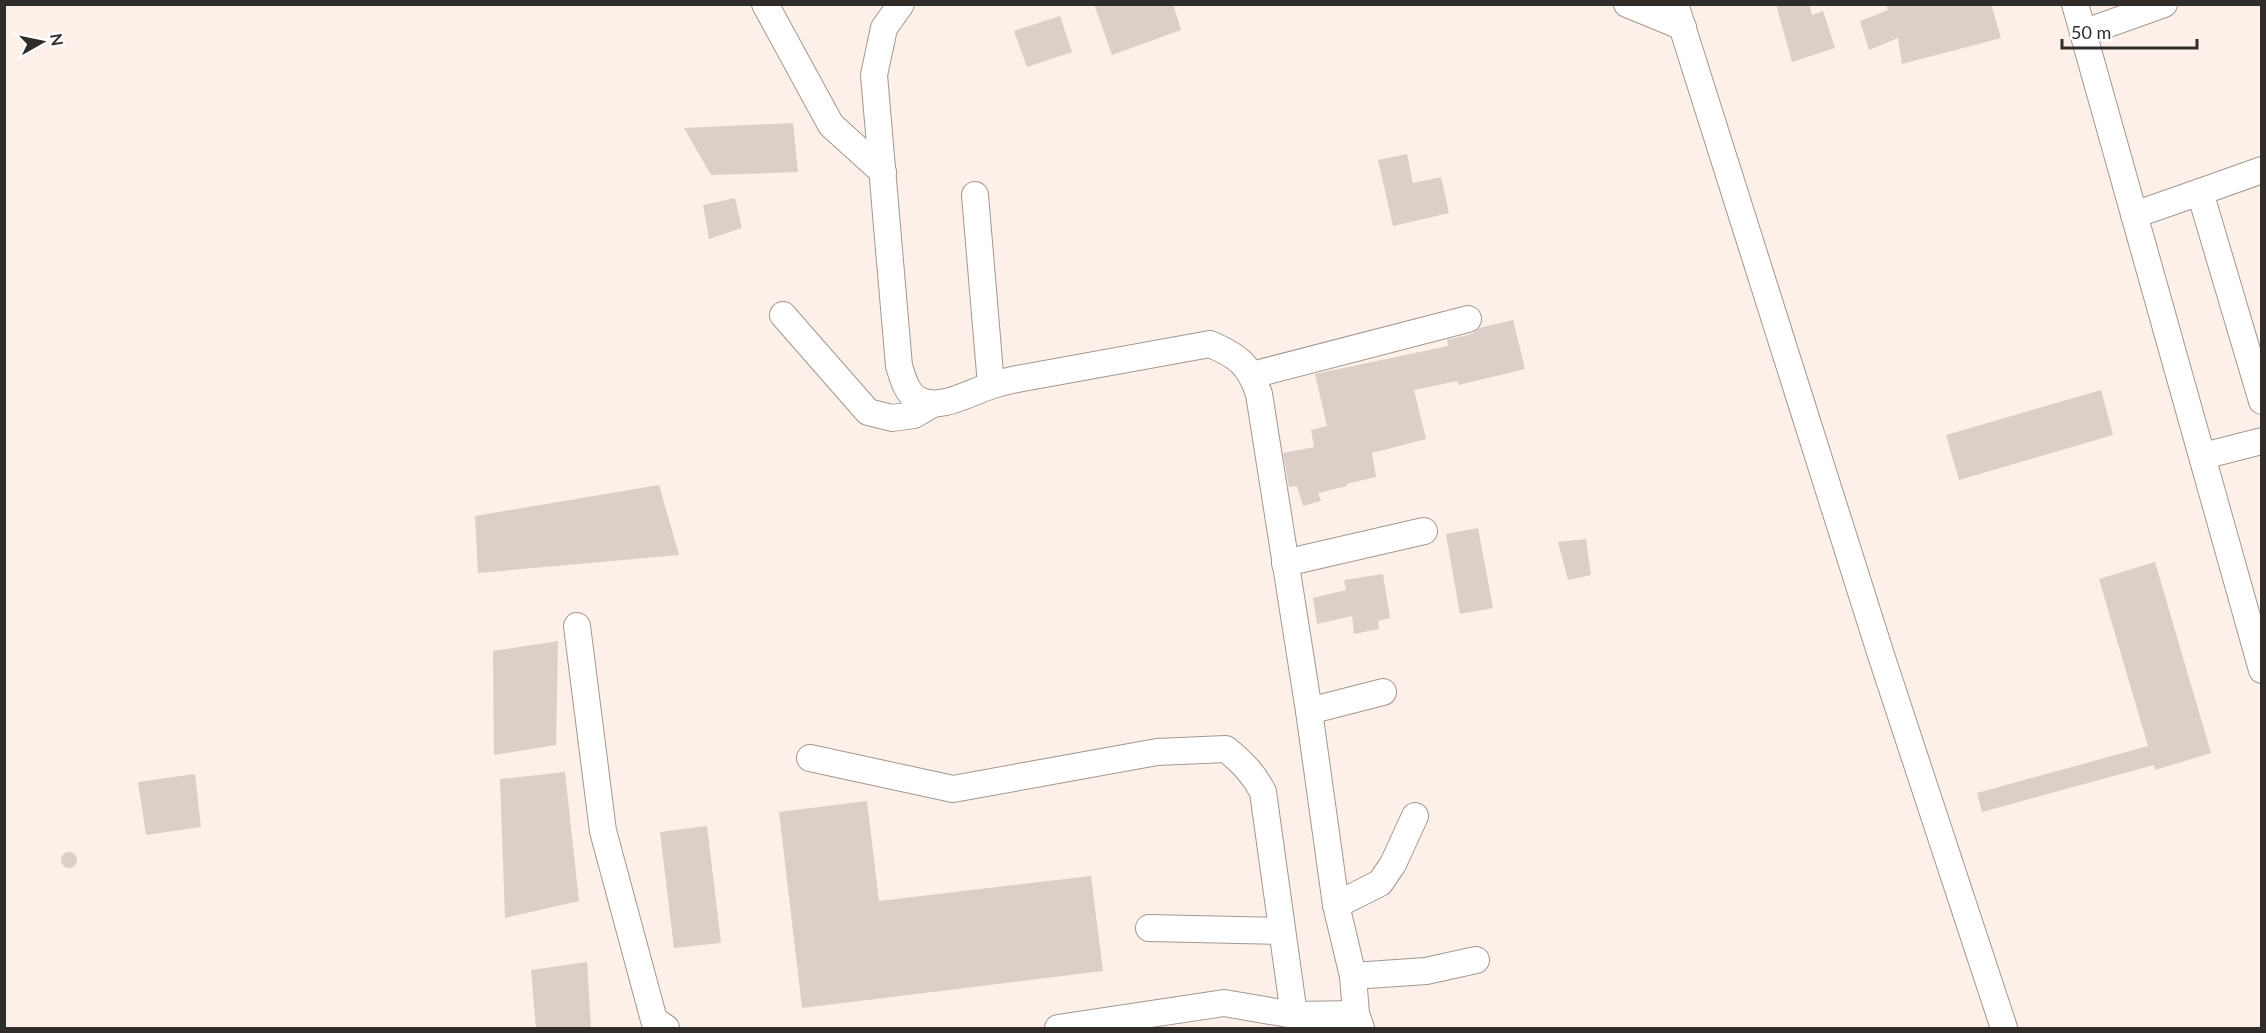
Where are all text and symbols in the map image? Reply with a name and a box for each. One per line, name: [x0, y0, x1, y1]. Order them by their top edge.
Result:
north arrow: [12, 12, 72, 72]
scale bar: [2062, 12, 2197, 50]
text: 50 m: [2071, 21, 2111, 43]
text: N: [47, 32, 68, 47]

